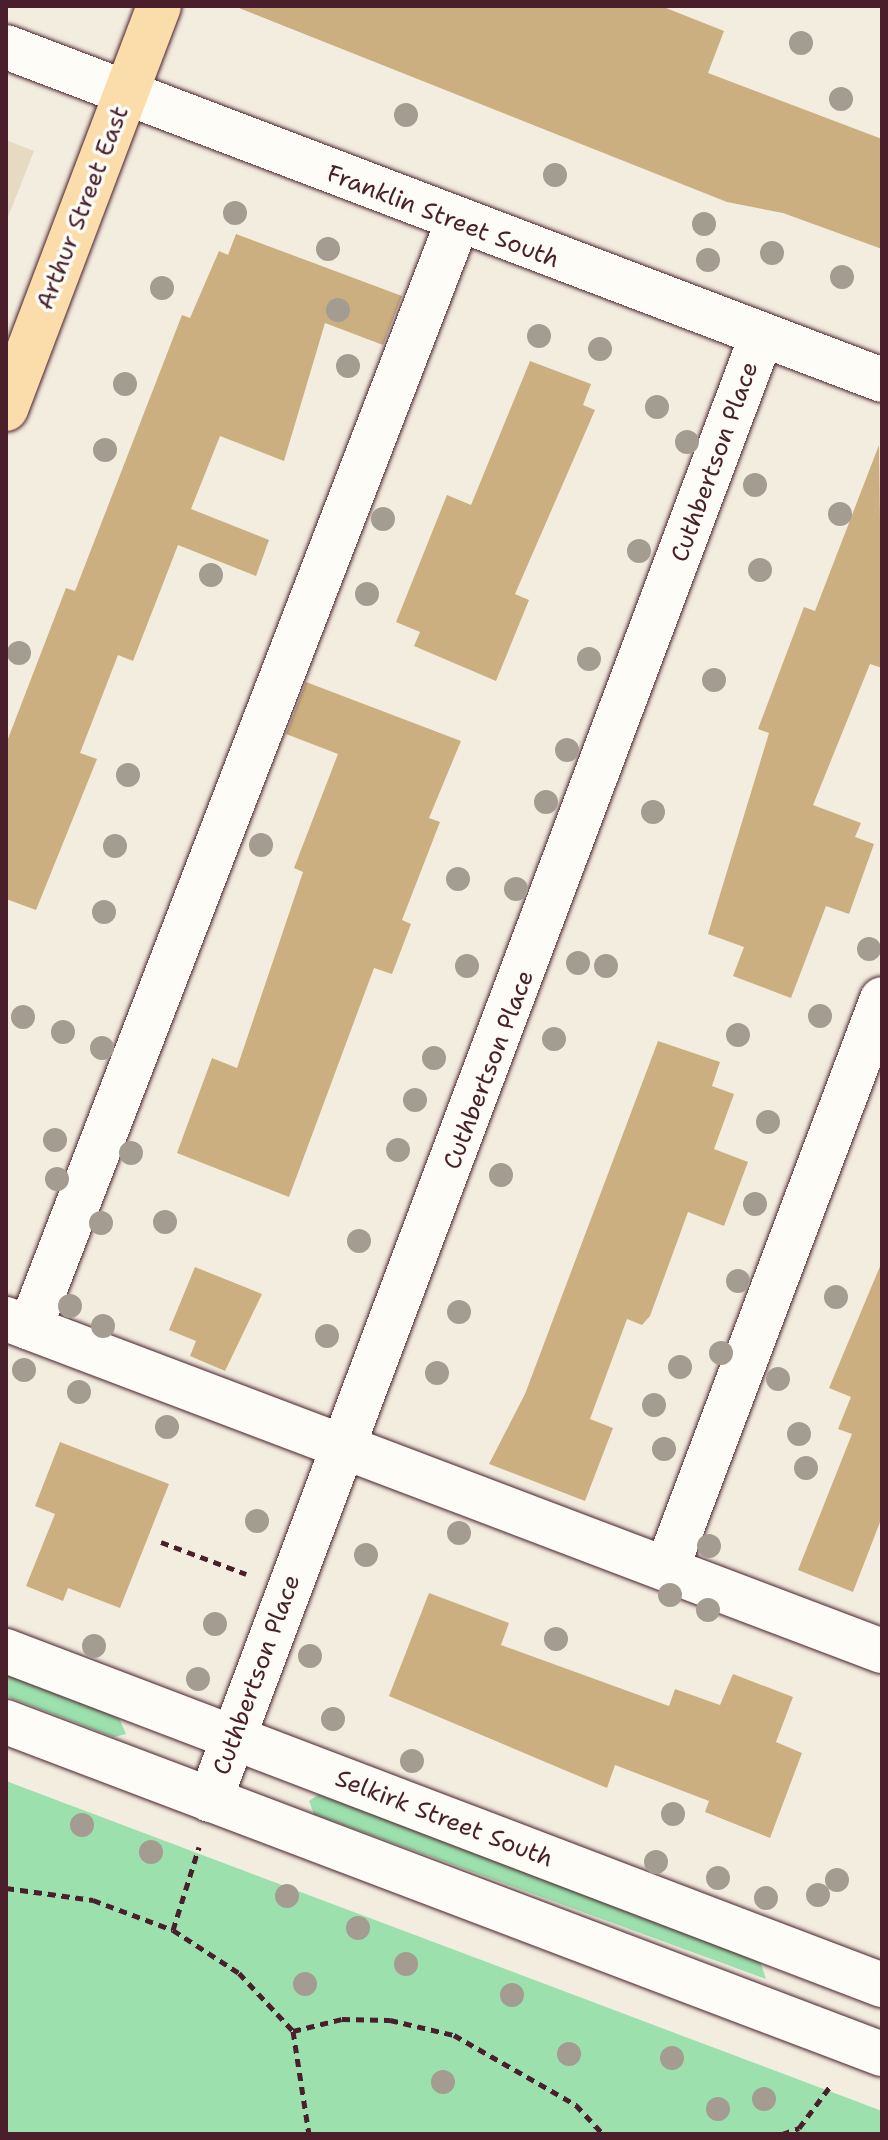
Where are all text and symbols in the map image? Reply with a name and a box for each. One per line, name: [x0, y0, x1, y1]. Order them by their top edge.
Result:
street label: Arthur Street East: [31, 102, 135, 314]
street label: Franklin Street South: [323, 159, 563, 275]
street label: Cuthbertson Place: [665, 358, 765, 566]
street label: Cuthbertson Place: [438, 966, 540, 1174]
street label: Cuthbertson Place: [207, 1571, 307, 1779]
street label: Selkirk Street South: [331, 1764, 557, 1874]

